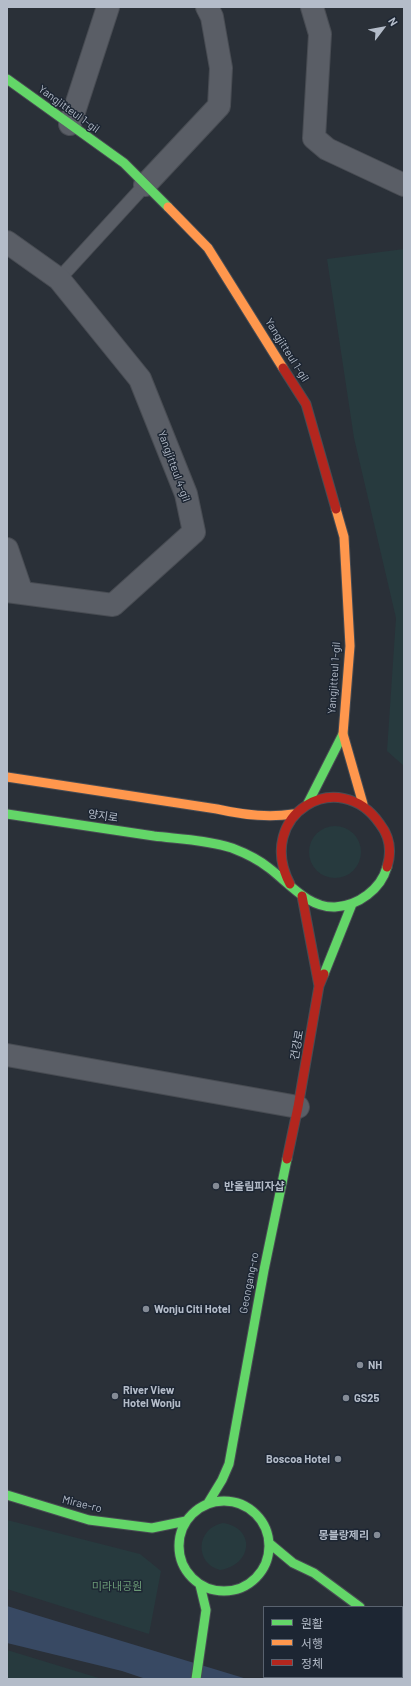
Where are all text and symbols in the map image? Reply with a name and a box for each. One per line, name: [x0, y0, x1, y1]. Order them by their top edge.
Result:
north arrow: [363, 8, 403, 48]
text: N: [386, 15, 401, 28]
street label: Yangjitteul 1-gil: [36, 82, 102, 136]
street label: Yangjitteul 1-gil: [262, 316, 312, 384]
street label: Yangjitteul 4-gil: [155, 429, 193, 503]
street label: Yangjitteul 1-gil: [325, 641, 343, 715]
street label: 양지로: [87, 807, 119, 825]
street label: 건강로: [288, 1029, 306, 1061]
place label: 반올림피자샵: [224, 1179, 285, 1193]
marker: 반올림피자샵: [211, 1181, 221, 1191]
street label: Geongang-ro: [237, 1251, 261, 1315]
place label: Wonju Citi Hotel: [154, 1302, 230, 1316]
marker: Wonju Citi Hotel: [141, 1304, 151, 1314]
place label: NH: [368, 1358, 382, 1372]
marker: NH: [355, 1360, 365, 1370]
place label: River View Hotel Wonju: [123, 1383, 181, 1409]
marker: River View Hotel Wonju: [110, 1391, 120, 1401]
place label: GS25: [354, 1391, 379, 1405]
marker: GS25: [341, 1393, 351, 1403]
place label: Boscoa Hotel: [266, 1452, 330, 1466]
marker: Boscoa Hotel: [333, 1454, 343, 1464]
street label: Mirae-ro: [61, 1493, 103, 1515]
place label: 몽블랑제리: [318, 1528, 369, 1542]
marker: 몽블랑제리: [372, 1530, 382, 1540]
park label: 미라내공원: [92, 1579, 142, 1593]
legend: [263, 1606, 403, 1678]
text: 원활: [301, 1616, 323, 1630]
text: 서행: [301, 1636, 323, 1650]
text: 정체: [301, 1656, 323, 1670]

